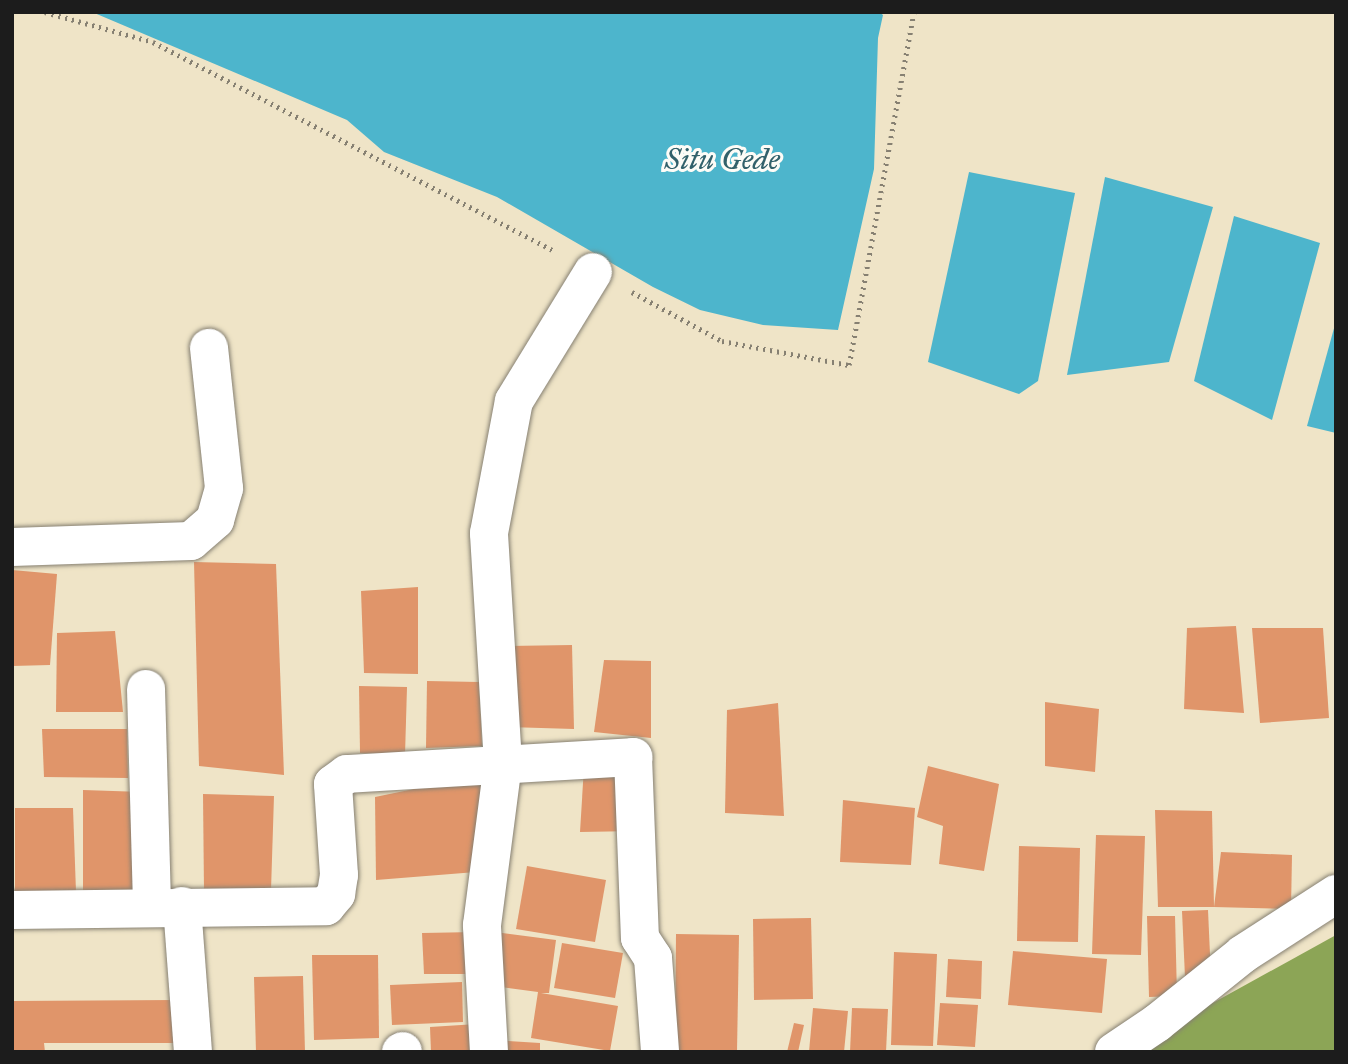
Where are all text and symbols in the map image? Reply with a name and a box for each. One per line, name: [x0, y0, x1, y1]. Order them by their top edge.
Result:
water label: Situ Gede: [664, 141, 780, 177]

